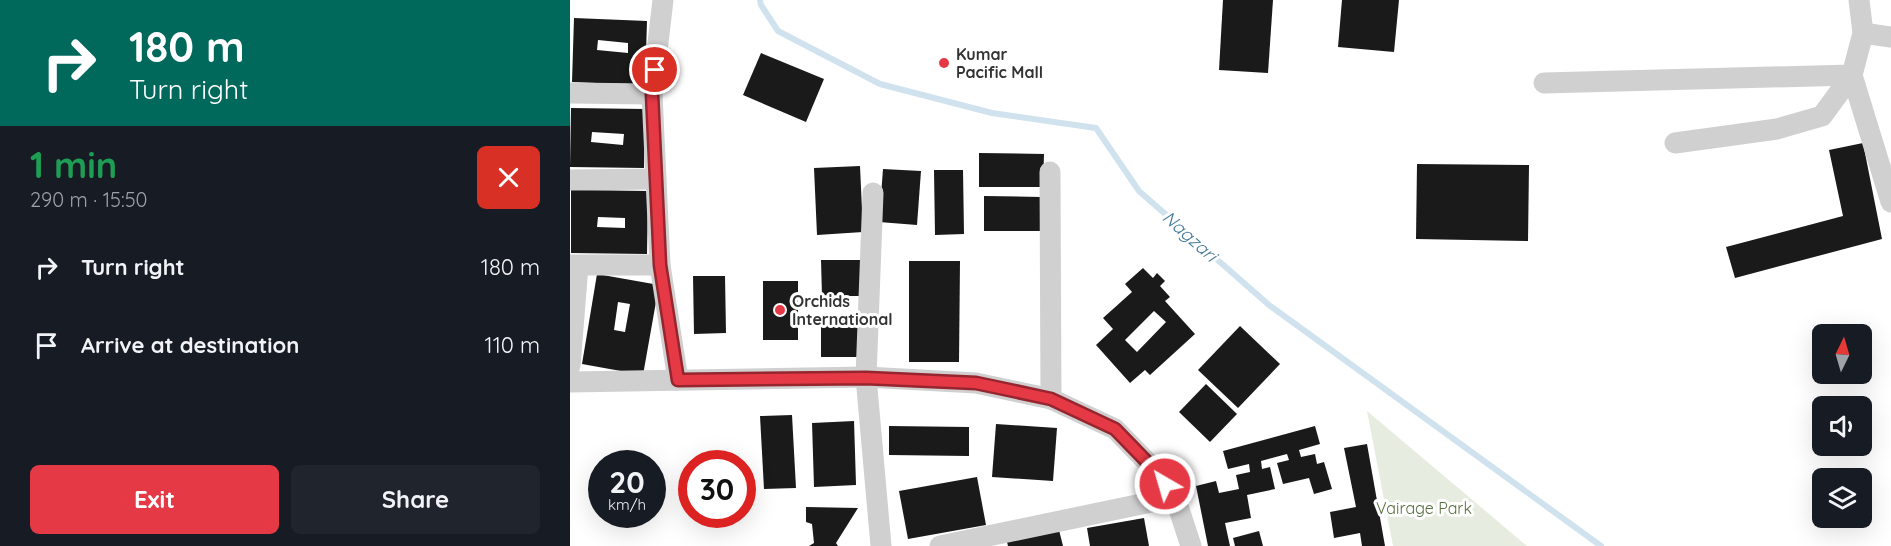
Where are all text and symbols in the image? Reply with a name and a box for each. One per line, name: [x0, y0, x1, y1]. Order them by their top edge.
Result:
text: 180 m: [129, 20, 245, 73]
icon: right: [30, 24, 108, 102]
pin: [629, 44, 680, 95]
place label: Kumar Pacific Mall: [956, 44, 1043, 82]
icon: arrive: [638, 53, 671, 86]
marker: Kumar Pacific Mall: [937, 56, 951, 70]
text: Turn right: [129, 72, 248, 106]
text: 1 min: [30, 142, 117, 187]
button: close: [477, 146, 540, 209]
text: 290 m · 15:50: [30, 187, 148, 212]
water label: Nagzari: [1158, 206, 1224, 268]
icon: right: [30, 251, 63, 284]
text: Turn right: [81, 253, 185, 281]
text: 180 m: [481, 253, 540, 281]
place label: Orchids International: [792, 291, 893, 329]
marker: Orchids International: [773, 303, 787, 317]
north arrow: [1812, 324, 1872, 384]
map controls: [1812, 324, 1872, 528]
icon: arrive: [30, 329, 63, 362]
text: Arrive at destination: [81, 331, 299, 359]
text: 110 m: [485, 331, 540, 359]
button: sound: [1812, 396, 1872, 456]
speed limit sign: 30: [678, 450, 756, 528]
position arrow: [1133, 452, 1197, 516]
text: 20: [609, 463, 645, 501]
button: Exit: [30, 465, 279, 534]
button: Share: [291, 465, 540, 534]
button: layers: [1812, 468, 1872, 528]
text: km/h: [608, 495, 646, 514]
park label: Vairage Park: [1376, 498, 1472, 518]

